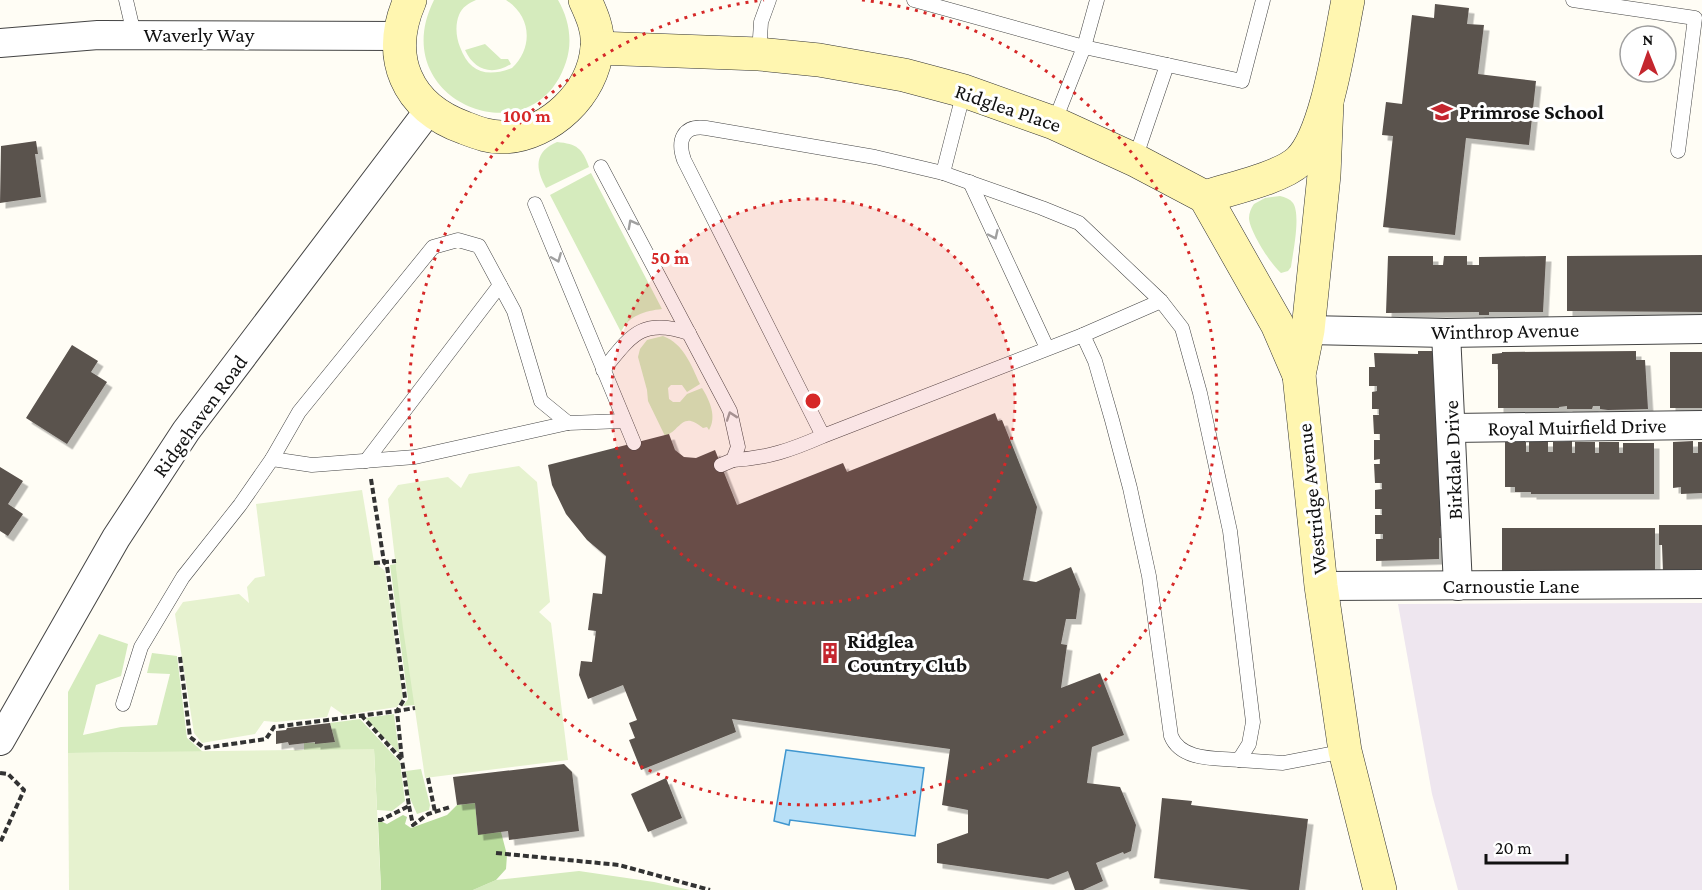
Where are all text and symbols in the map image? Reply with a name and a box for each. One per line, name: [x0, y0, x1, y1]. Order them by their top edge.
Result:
street label: Waverly Way: [144, 23, 255, 47]
north arrow: [1618, 24, 1678, 84]
text: N: [1642, 31, 1653, 48]
street label: Ridglea Place: [952, 79, 1064, 137]
school or university icon: Primrose School: [1430, 100, 1454, 124]
place label: Primrose School: [1459, 100, 1604, 124]
text: 100 m: [503, 106, 551, 126]
one-way arrow: [627, 220, 639, 231]
one-way arrow: [987, 228, 999, 239]
text: 50 m: [651, 248, 690, 268]
one-way arrow: [550, 252, 563, 263]
street label: Winthrop Avenue: [1431, 318, 1579, 344]
street label: Ridgehaven Road: [148, 350, 252, 482]
centre of rings: [803, 391, 823, 411]
street label: Birkdale Drive: [1439, 400, 1467, 520]
one-way arrow: [726, 411, 738, 422]
street label: Royal Muirfield Drive: [1487, 413, 1667, 441]
street label: Westridge Avenue: [1292, 422, 1332, 576]
street label: Carnoustie Lane: [1443, 574, 1579, 598]
place label: Ridglea Country Club: [847, 629, 967, 677]
building icon: Ridglea Country Club: [818, 641, 842, 665]
scale bar: [1486, 827, 1567, 865]
text: 20 m: [1495, 838, 1532, 858]

